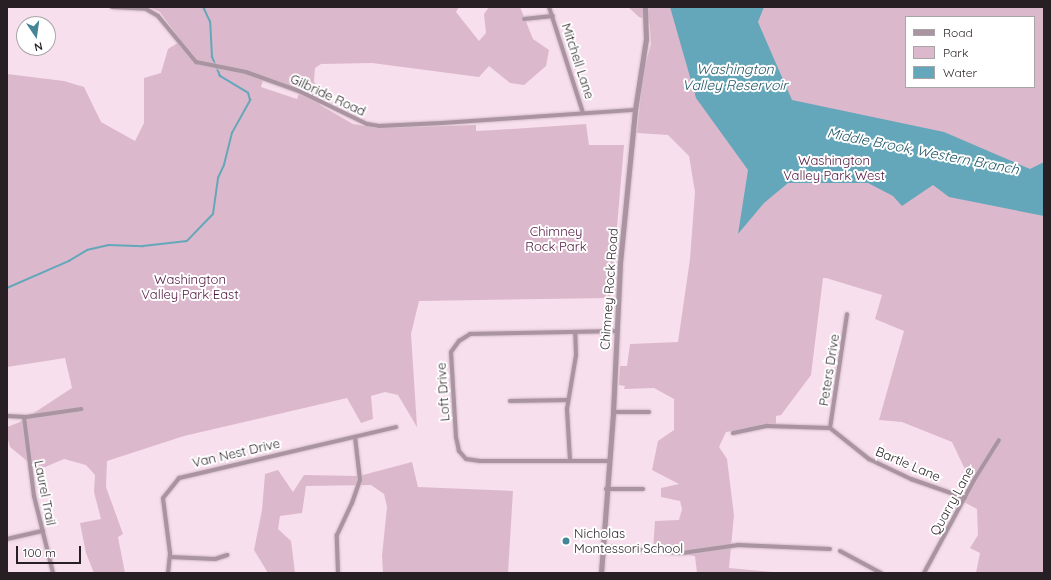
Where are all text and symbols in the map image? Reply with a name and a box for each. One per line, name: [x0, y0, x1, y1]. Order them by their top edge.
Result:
north arrow: [16, 16, 56, 56]
legend: [905, 16, 1035, 88]
street label: Mitchell Lane: [558, 21, 598, 101]
text: Road: [943, 25, 973, 40]
text: N: [33, 39, 44, 54]
text: Park: [943, 45, 968, 60]
water label: Washington Valley Reservoir: [682, 61, 788, 94]
text: Water: [943, 65, 977, 80]
street label: Gilbride Road: [288, 71, 368, 119]
water label: Middle Brook, Western Branch: [826, 124, 1020, 178]
park label: Washington Valley Park West: [783, 153, 885, 184]
park label: Chimney Rock Park: [525, 224, 587, 255]
street label: Chimney Rock Road: [597, 227, 621, 351]
park label: Washington Valley Park East: [141, 272, 239, 303]
street label: Peters Drive: [816, 333, 842, 407]
street label: Loft Drive: [433, 362, 453, 422]
street label: Van Nest Drive: [191, 435, 281, 471]
street label: Bartle Lane: [873, 443, 943, 485]
street label: Laurel Trail: [31, 459, 59, 527]
street label: Quarry Lane: [927, 464, 977, 538]
place label: Nicholas Montessori School: [574, 526, 683, 557]
marker: Nicholas Montessori School: [561, 536, 571, 546]
scale bar: [18, 538, 83, 564]
text: 100 m: [23, 545, 56, 560]

